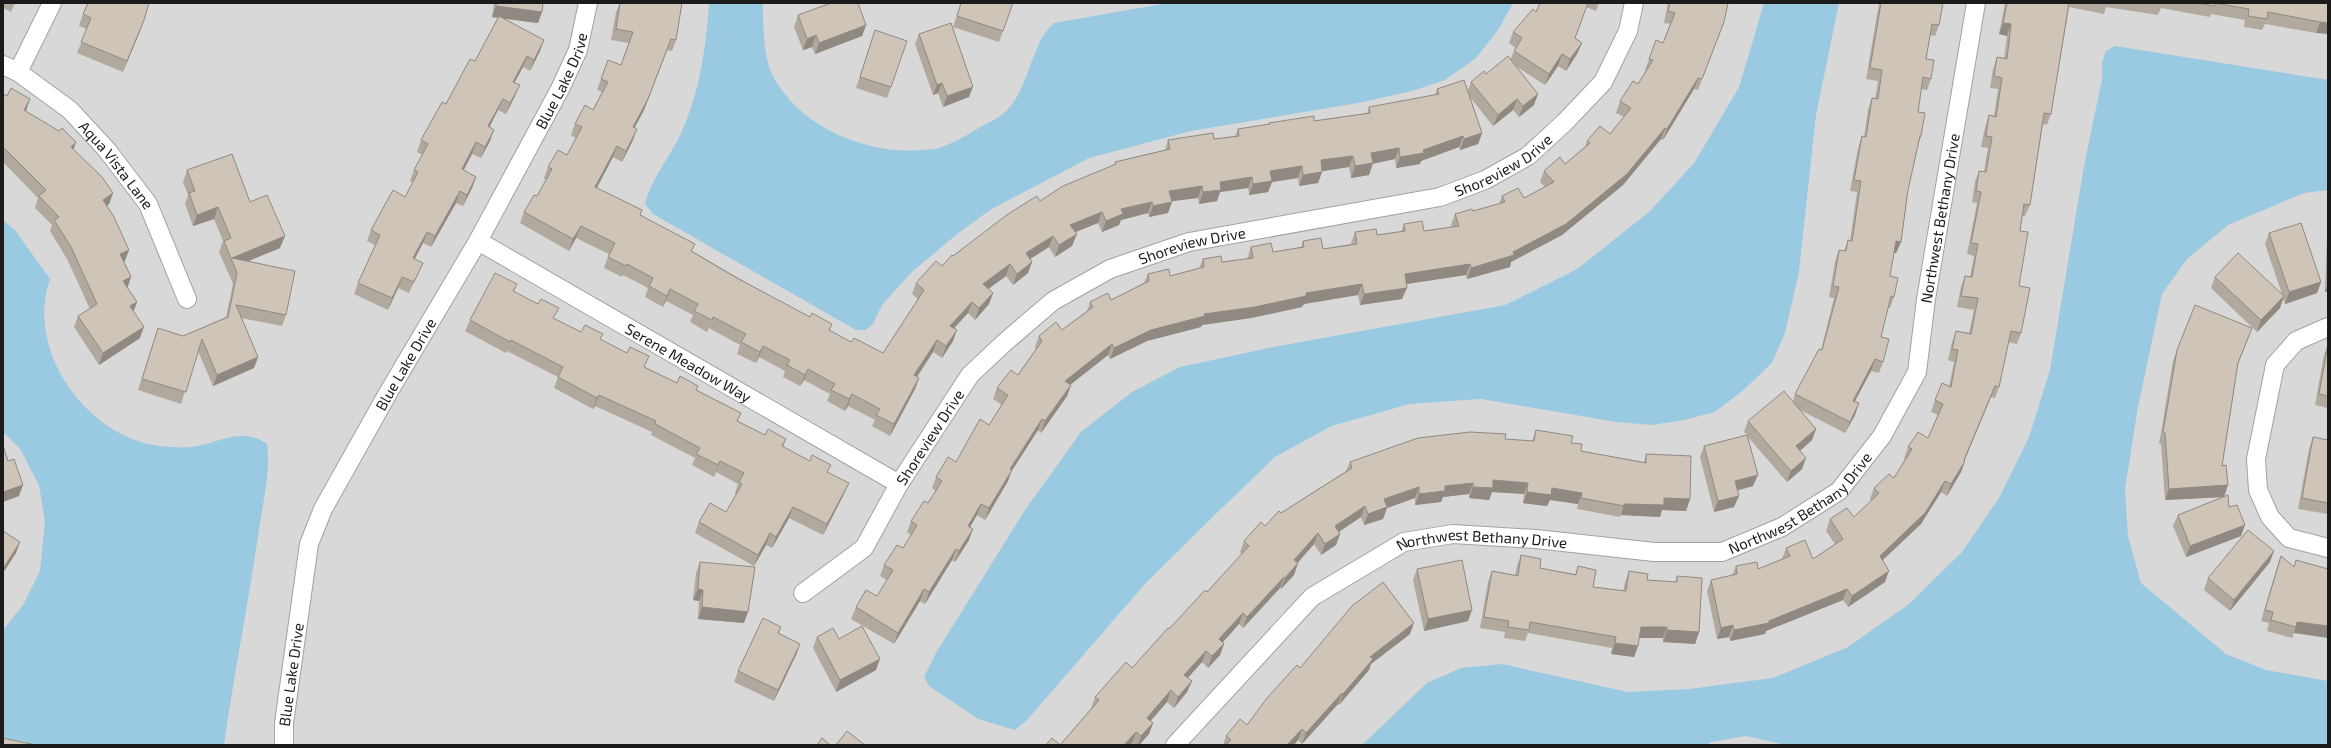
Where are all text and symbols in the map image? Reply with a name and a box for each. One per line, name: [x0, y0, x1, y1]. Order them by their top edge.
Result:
street label: Blue Lake Drive: [531, 31, 590, 132]
street label: Aqua Vista Lane: [76, 117, 158, 213]
street label: Shoreview Drive: [1452, 130, 1555, 200]
street label: Northwest Bethany Drive: [1916, 132, 1963, 305]
street label: Shoreview Drive: [1136, 223, 1247, 268]
street label: Blue Lake Drive: [371, 315, 439, 414]
street label: Serene Meadow Way: [622, 319, 755, 406]
street label: Shoreview Drive: [892, 386, 967, 488]
street label: Northwest Bethany Drive: [1726, 448, 1875, 557]
street label: Northwest Bethany Drive: [1393, 525, 1568, 554]
street label: Blue Lake Drive: [275, 622, 307, 727]

